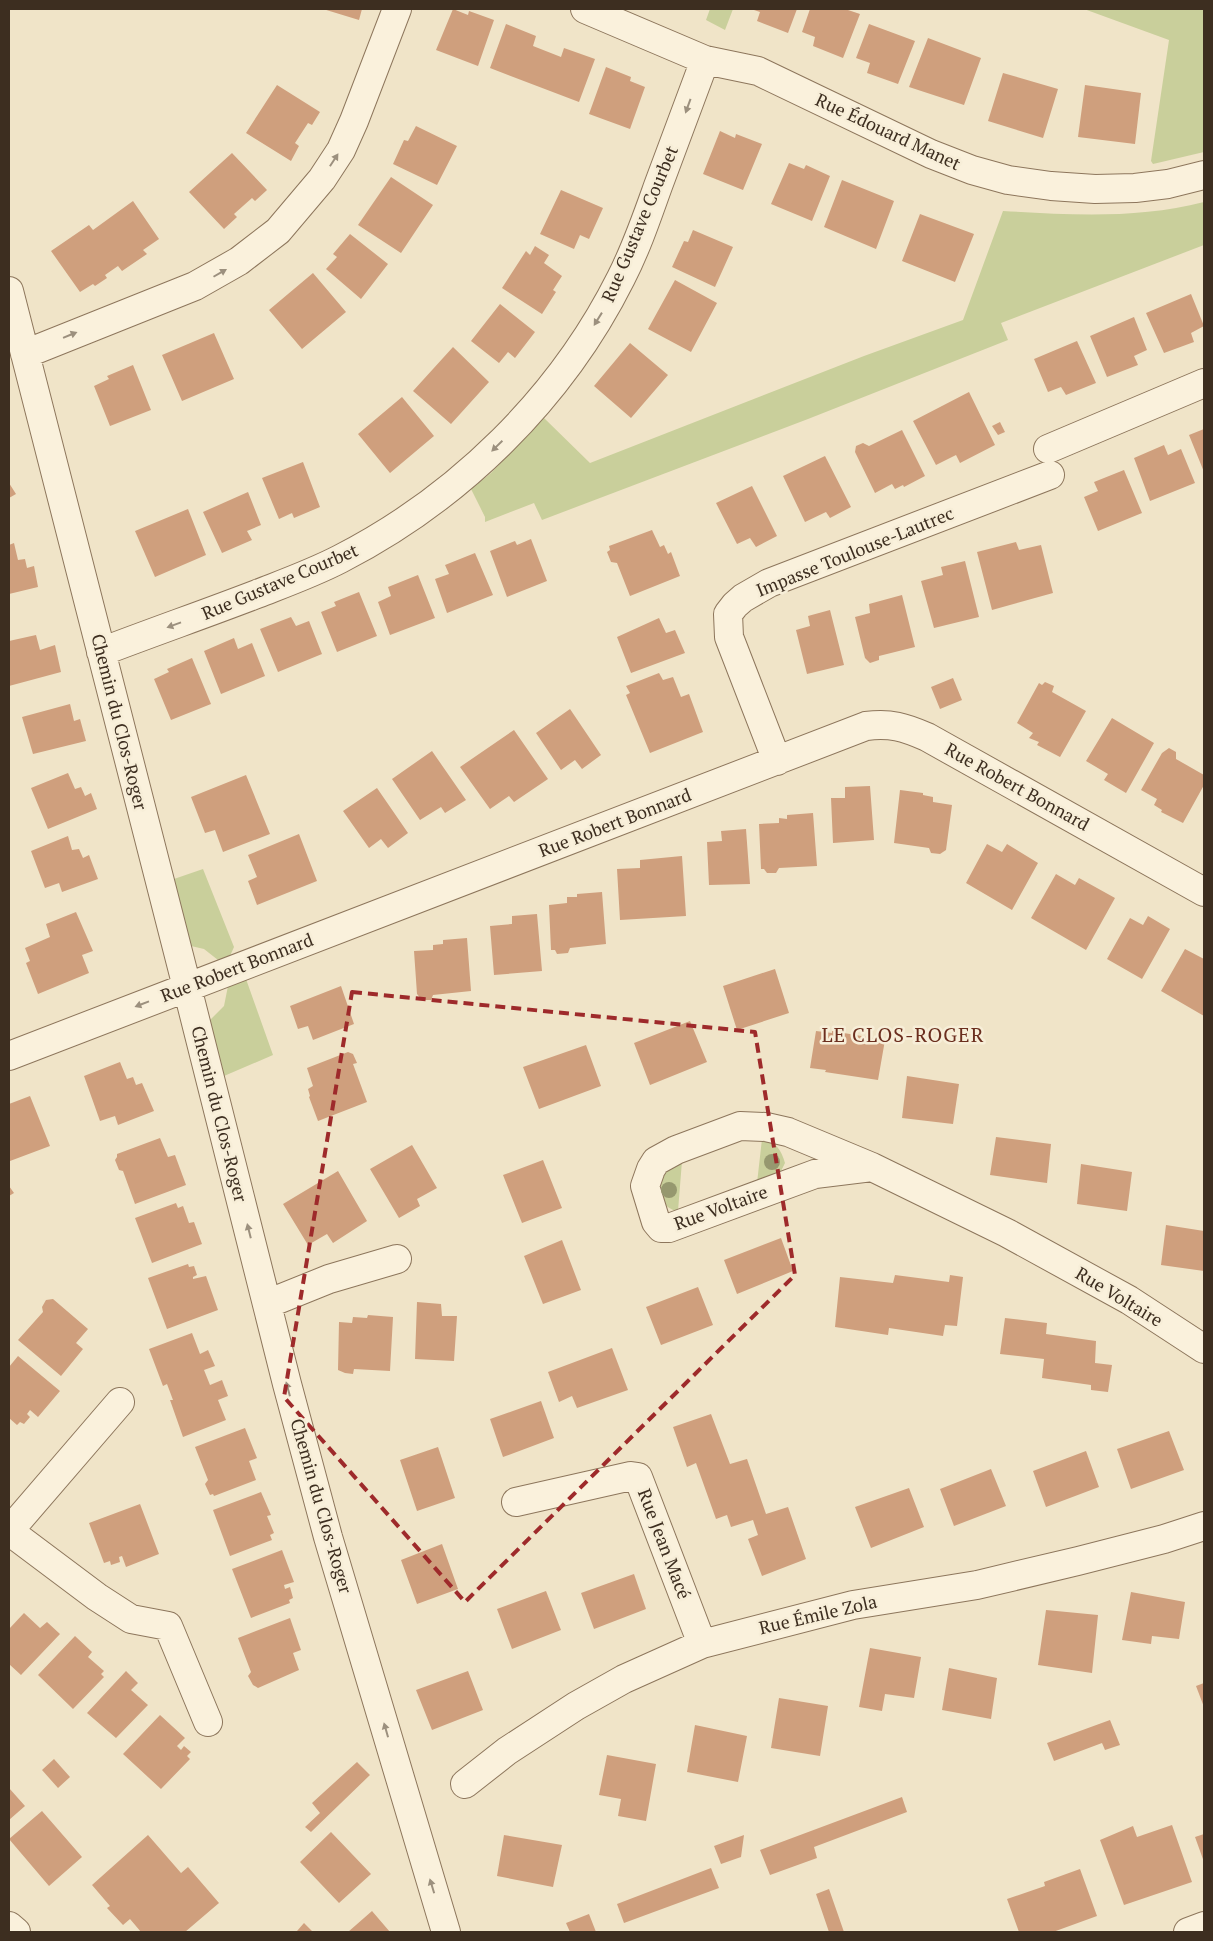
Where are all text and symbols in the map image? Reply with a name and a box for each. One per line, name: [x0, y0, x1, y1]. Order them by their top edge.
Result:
street label: Rue Édouard Manet: [812, 87, 965, 175]
one-way arrow: [684, 98, 691, 113]
street label: Rue Gustave Courbet: [595, 141, 683, 305]
one-way arrow: [329, 153, 339, 167]
one-way arrow: [213, 268, 226, 277]
one-way arrow: [593, 313, 603, 326]
one-way arrow: [63, 331, 78, 339]
one-way arrow: [492, 440, 504, 452]
street label: Impasse Toulouse-Lautrec: [752, 500, 957, 602]
street label: Rue Gustave Courbet: [198, 537, 362, 625]
one-way arrow: [167, 622, 182, 629]
street label: Chemin du Clos-Roger: [86, 631, 154, 812]
street label: Rue Robert Bonnard: [941, 736, 1094, 836]
street label: Rue Robert Bonnard: [535, 782, 694, 862]
street label: Rue Robert Bonnard: [157, 927, 316, 1007]
one-way arrow: [134, 1000, 149, 1008]
district label: LE CLOS-ROGER: [822, 1021, 984, 1048]
street label: Chemin du Clos-Roger: [186, 1023, 254, 1204]
street label: Rue Voltaire: [671, 1179, 771, 1235]
one-way arrow: [244, 1223, 252, 1238]
street label: Rue Voltaire: [1071, 1261, 1168, 1332]
one-way arrow: [284, 1381, 292, 1396]
street label: Chemin du Clos-Roger: [286, 1415, 358, 1596]
street label: Rue Jean Macé: [633, 1485, 697, 1602]
street label: Rue Émile Zola: [756, 1589, 879, 1639]
one-way arrow: [381, 1722, 389, 1737]
one-way arrow: [427, 1878, 435, 1893]

